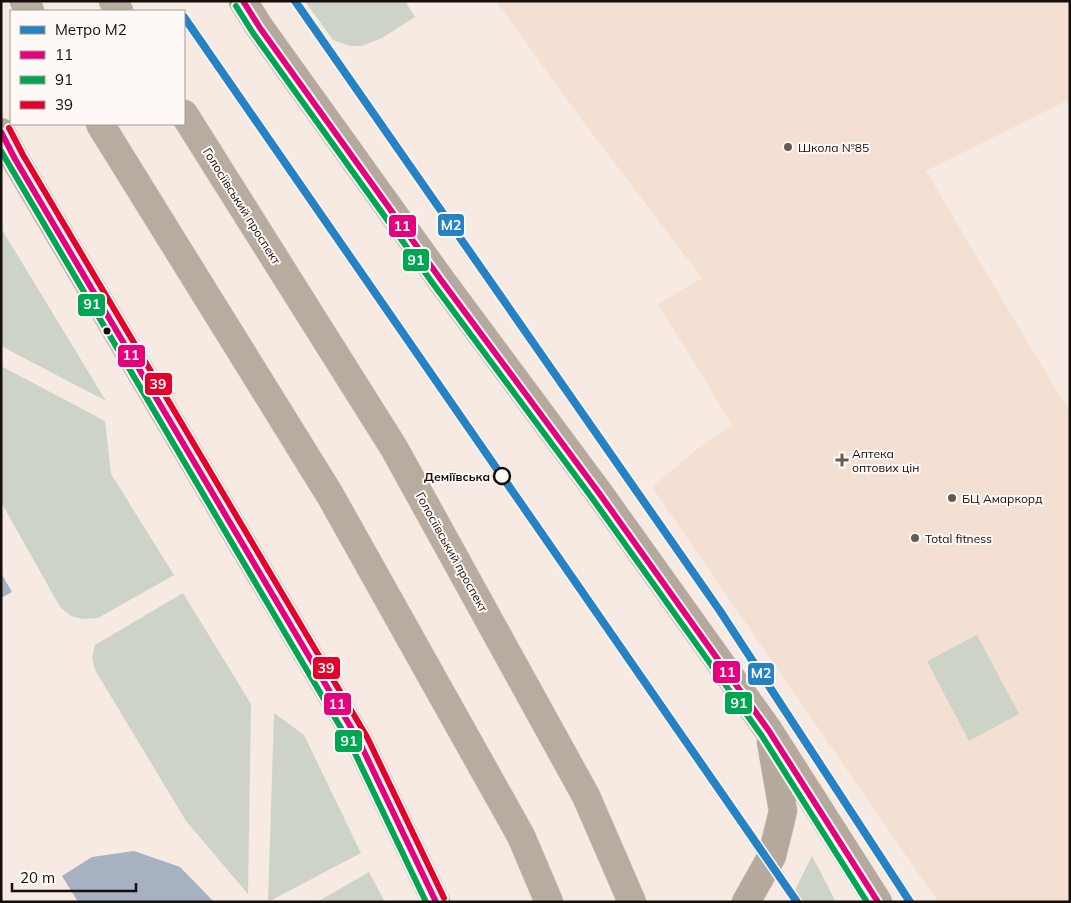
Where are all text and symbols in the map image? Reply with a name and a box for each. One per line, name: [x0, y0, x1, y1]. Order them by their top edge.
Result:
legend: [10, 10, 185, 125]
text: Метро M2: [55, 20, 127, 39]
text: 11: [55, 45, 73, 64]
text: 91: [55, 70, 73, 89]
text: 39: [55, 95, 73, 114]
place label: Школа №85: [798, 140, 869, 155]
marker: Школа №85: [782, 141, 794, 153]
street label: Голосіївський проспект: [200, 145, 284, 267]
line badge: M2: [437, 213, 465, 237]
line badge: 11: [388, 214, 417, 238]
text: M2: [441, 216, 461, 234]
text: 11: [394, 217, 410, 235]
line badge: 91: [402, 248, 430, 272]
text: 91: [408, 251, 424, 269]
line badge: 91: [77, 293, 106, 317]
text: 91: [84, 295, 100, 313]
unlabelled marker: [102, 326, 112, 336]
line badge: 11: [117, 344, 146, 368]
text: 11: [123, 346, 139, 364]
line badge: 39: [144, 372, 173, 396]
text: 39: [150, 375, 166, 393]
place label: Аптека оптових цін: [852, 446, 920, 475]
marker: Аптека оптових цін: [836, 454, 848, 466]
marker: Деміївська: [493, 467, 511, 485]
place label: Деміївська: [424, 469, 490, 484]
street label: Голосіївський проспект: [413, 490, 491, 615]
place label: БЦ Амаркорд: [962, 491, 1043, 506]
marker: БЦ Амаркорд: [946, 492, 958, 504]
place label: Total fitness: [925, 531, 992, 546]
marker: Total fitness: [909, 532, 921, 544]
line badge: 39: [312, 656, 341, 680]
text: 39: [318, 659, 334, 677]
line badge: 11: [712, 660, 741, 684]
line badge: M2: [747, 662, 775, 686]
text: 11: [719, 663, 735, 681]
text: M2: [751, 664, 771, 682]
line badge: 91: [724, 691, 753, 715]
line badge: 11: [323, 692, 352, 716]
text: 91: [731, 694, 747, 712]
text: 11: [329, 695, 345, 713]
line badge: 91: [334, 729, 363, 753]
text: 91: [341, 732, 357, 750]
scale bar: [12, 860, 136, 892]
text: 20 m: [20, 868, 55, 887]

